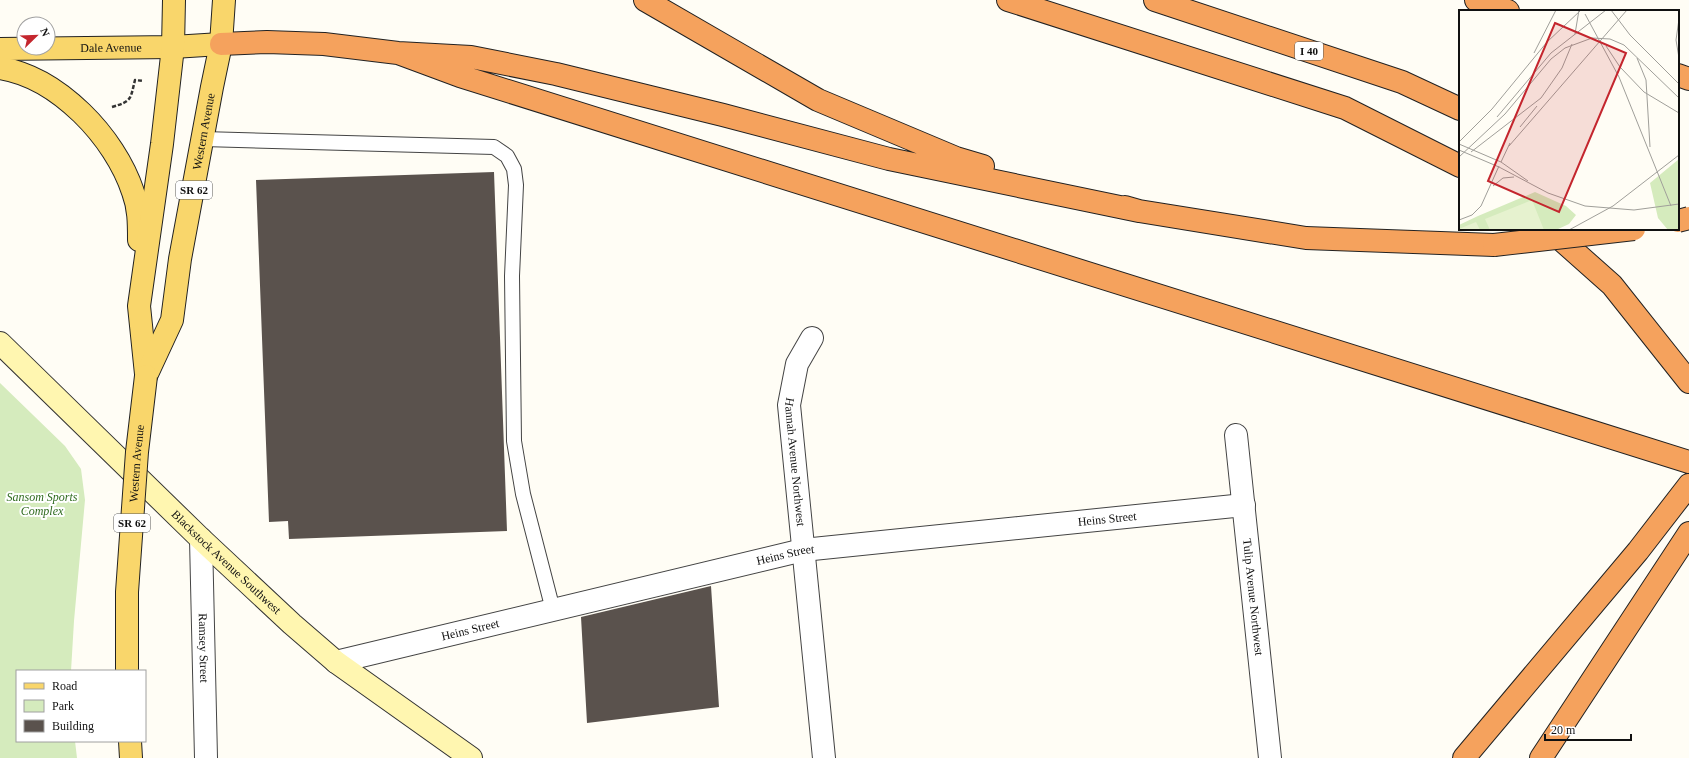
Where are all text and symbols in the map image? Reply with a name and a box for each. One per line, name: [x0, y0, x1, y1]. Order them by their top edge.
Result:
inset map: [1459, 10, 1679, 230]
north arrow: [16, 16, 56, 56]
text: N: [38, 26, 52, 38]
street label: Dale Avenue: [80, 40, 142, 55]
road number: I 40: [1295, 42, 1323, 60]
street label: Western Avenue: [190, 92, 218, 171]
road number: SR 62: [176, 181, 212, 199]
street label: Hannah Avenue Northwest: [782, 396, 808, 528]
street label: Western Avenue: [126, 424, 147, 503]
park label: Sansom Sports Complex: [6, 490, 78, 518]
street label: Blackstock Avenue Southwest: [169, 507, 284, 617]
street label: Heins Street: [1077, 509, 1138, 529]
road number: SR 62: [114, 514, 150, 532]
street label: Tulip Avenue Northwest: [1240, 538, 1266, 657]
street label: Heins Street: [755, 542, 816, 568]
street label: Ramsey Street: [196, 613, 211, 684]
street label: Heins Street: [440, 616, 501, 644]
legend: [16, 670, 146, 742]
text: Road: [52, 679, 77, 693]
text: Park: [52, 699, 74, 713]
scale bar: [1545, 716, 1631, 742]
text: Building: [52, 719, 94, 733]
text: 20 m: [1551, 723, 1576, 737]

